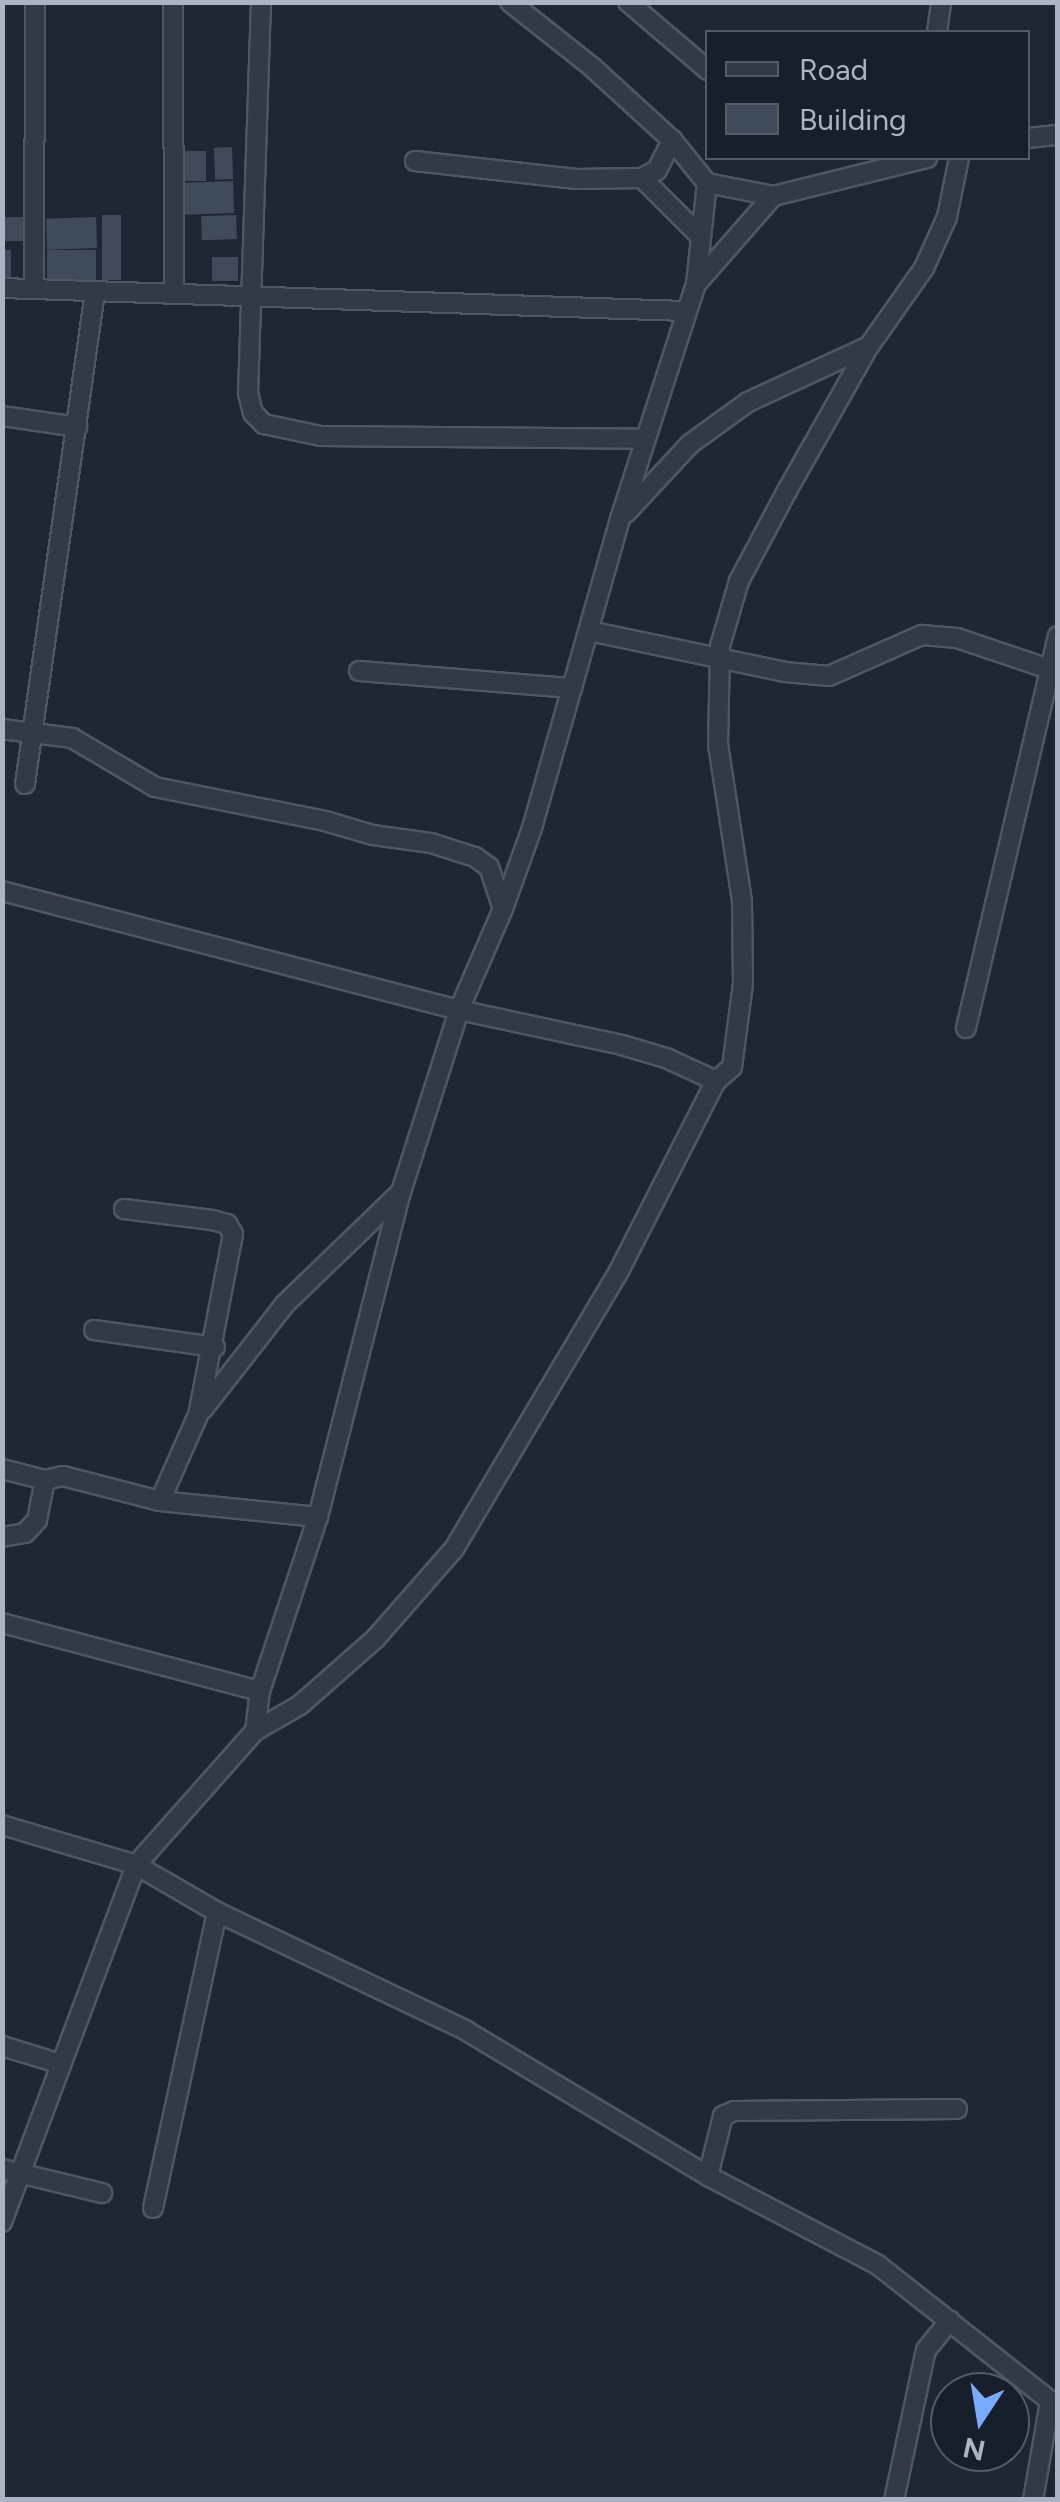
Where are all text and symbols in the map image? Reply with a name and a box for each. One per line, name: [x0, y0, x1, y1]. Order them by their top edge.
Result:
legend: [705, 30, 1030, 160]
text: Road: [799, 51, 868, 88]
text: Building: [799, 101, 907, 138]
north arrow: [930, 2372, 1030, 2472]
text: N: [960, 2431, 988, 2468]

